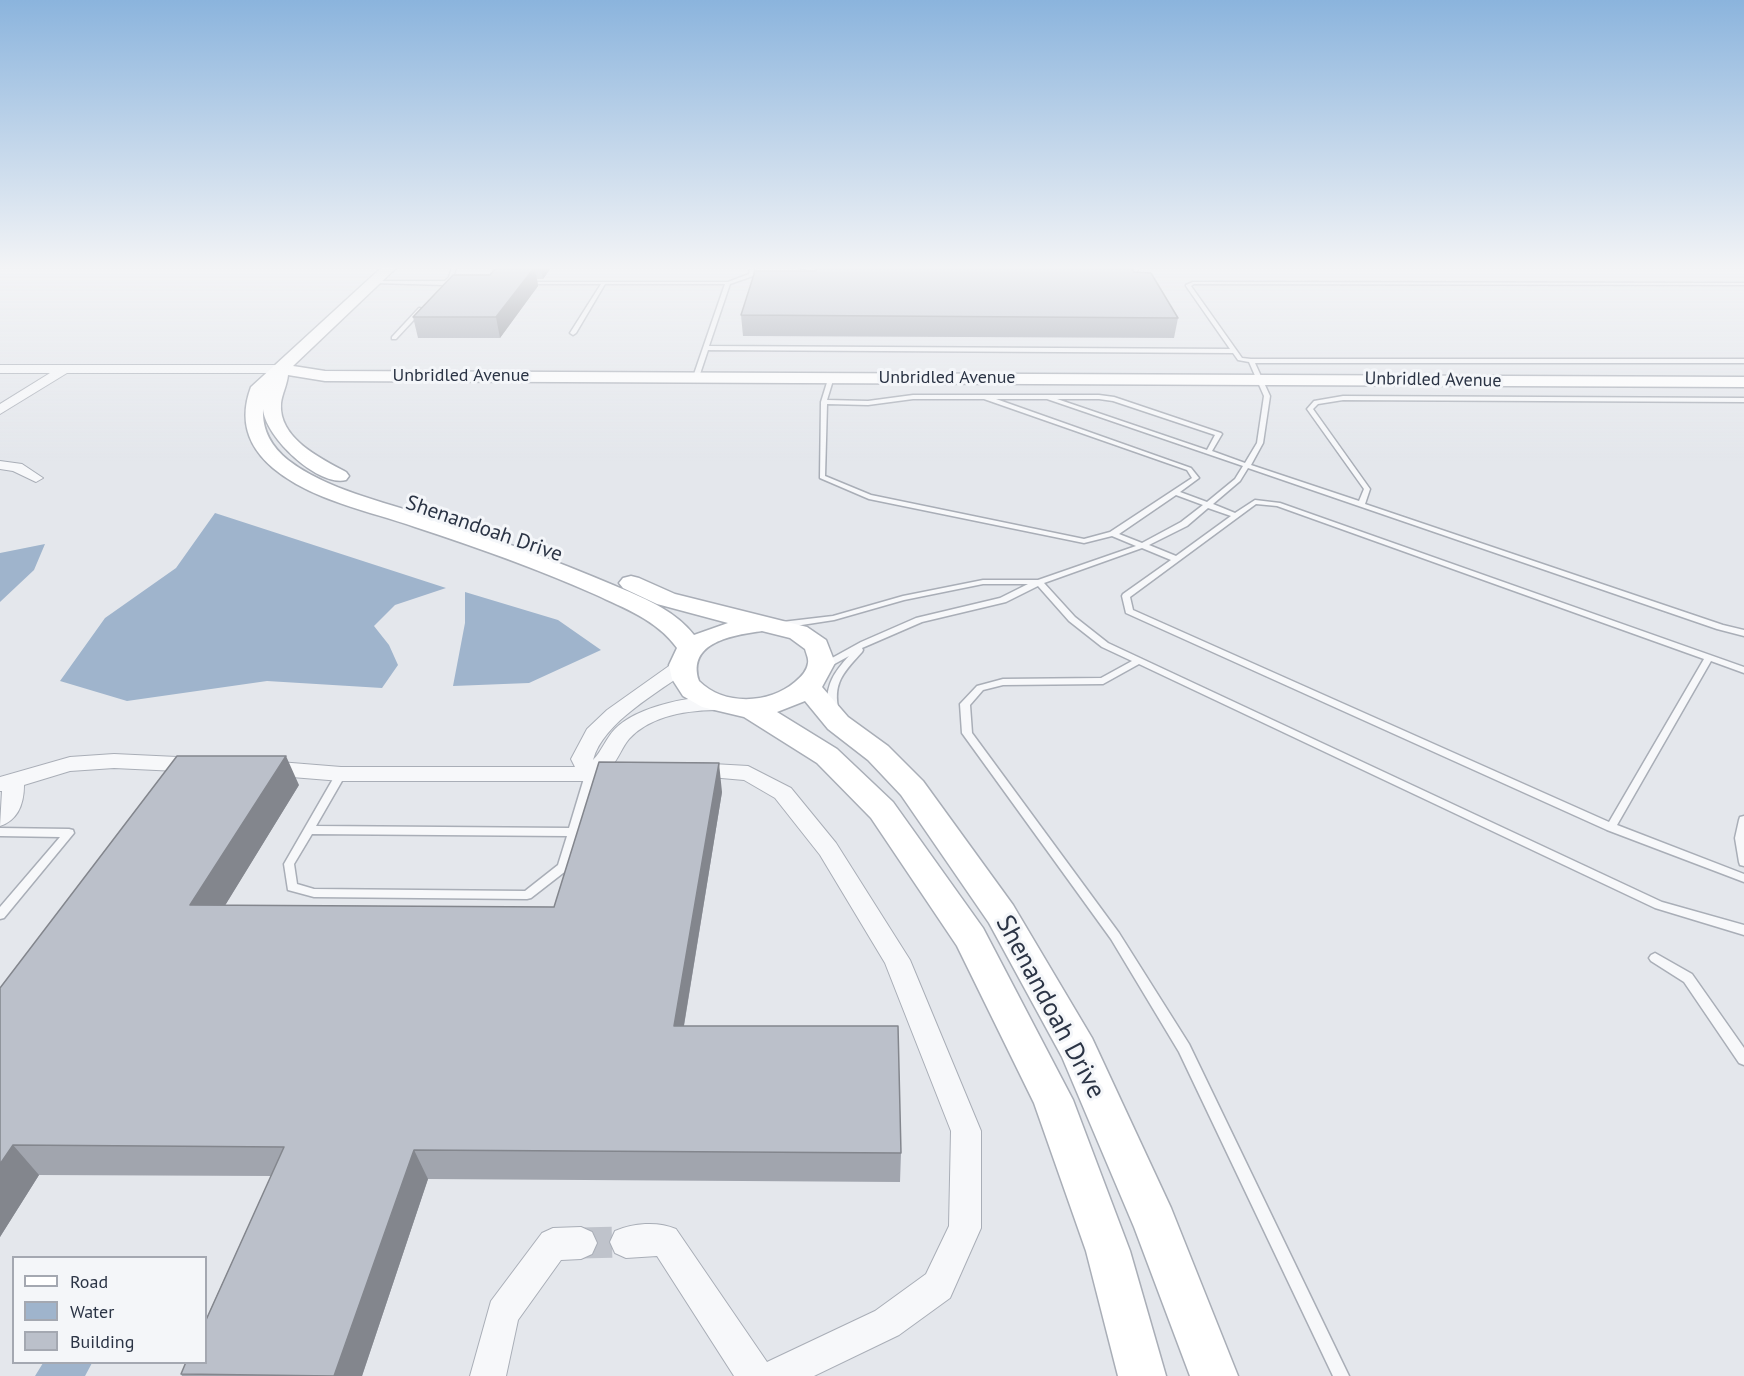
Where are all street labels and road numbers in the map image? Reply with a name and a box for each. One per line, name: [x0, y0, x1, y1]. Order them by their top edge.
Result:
street label: Unbridled Avenue: [392, 365, 530, 387]
street label: Unbridled Avenue: [878, 367, 1016, 389]
street label: Unbridled Avenue: [1364, 368, 1502, 392]
street label: Shenandoah Drive: [402, 490, 566, 568]
street label: Shenandoah Drive: [989, 910, 1111, 1104]

